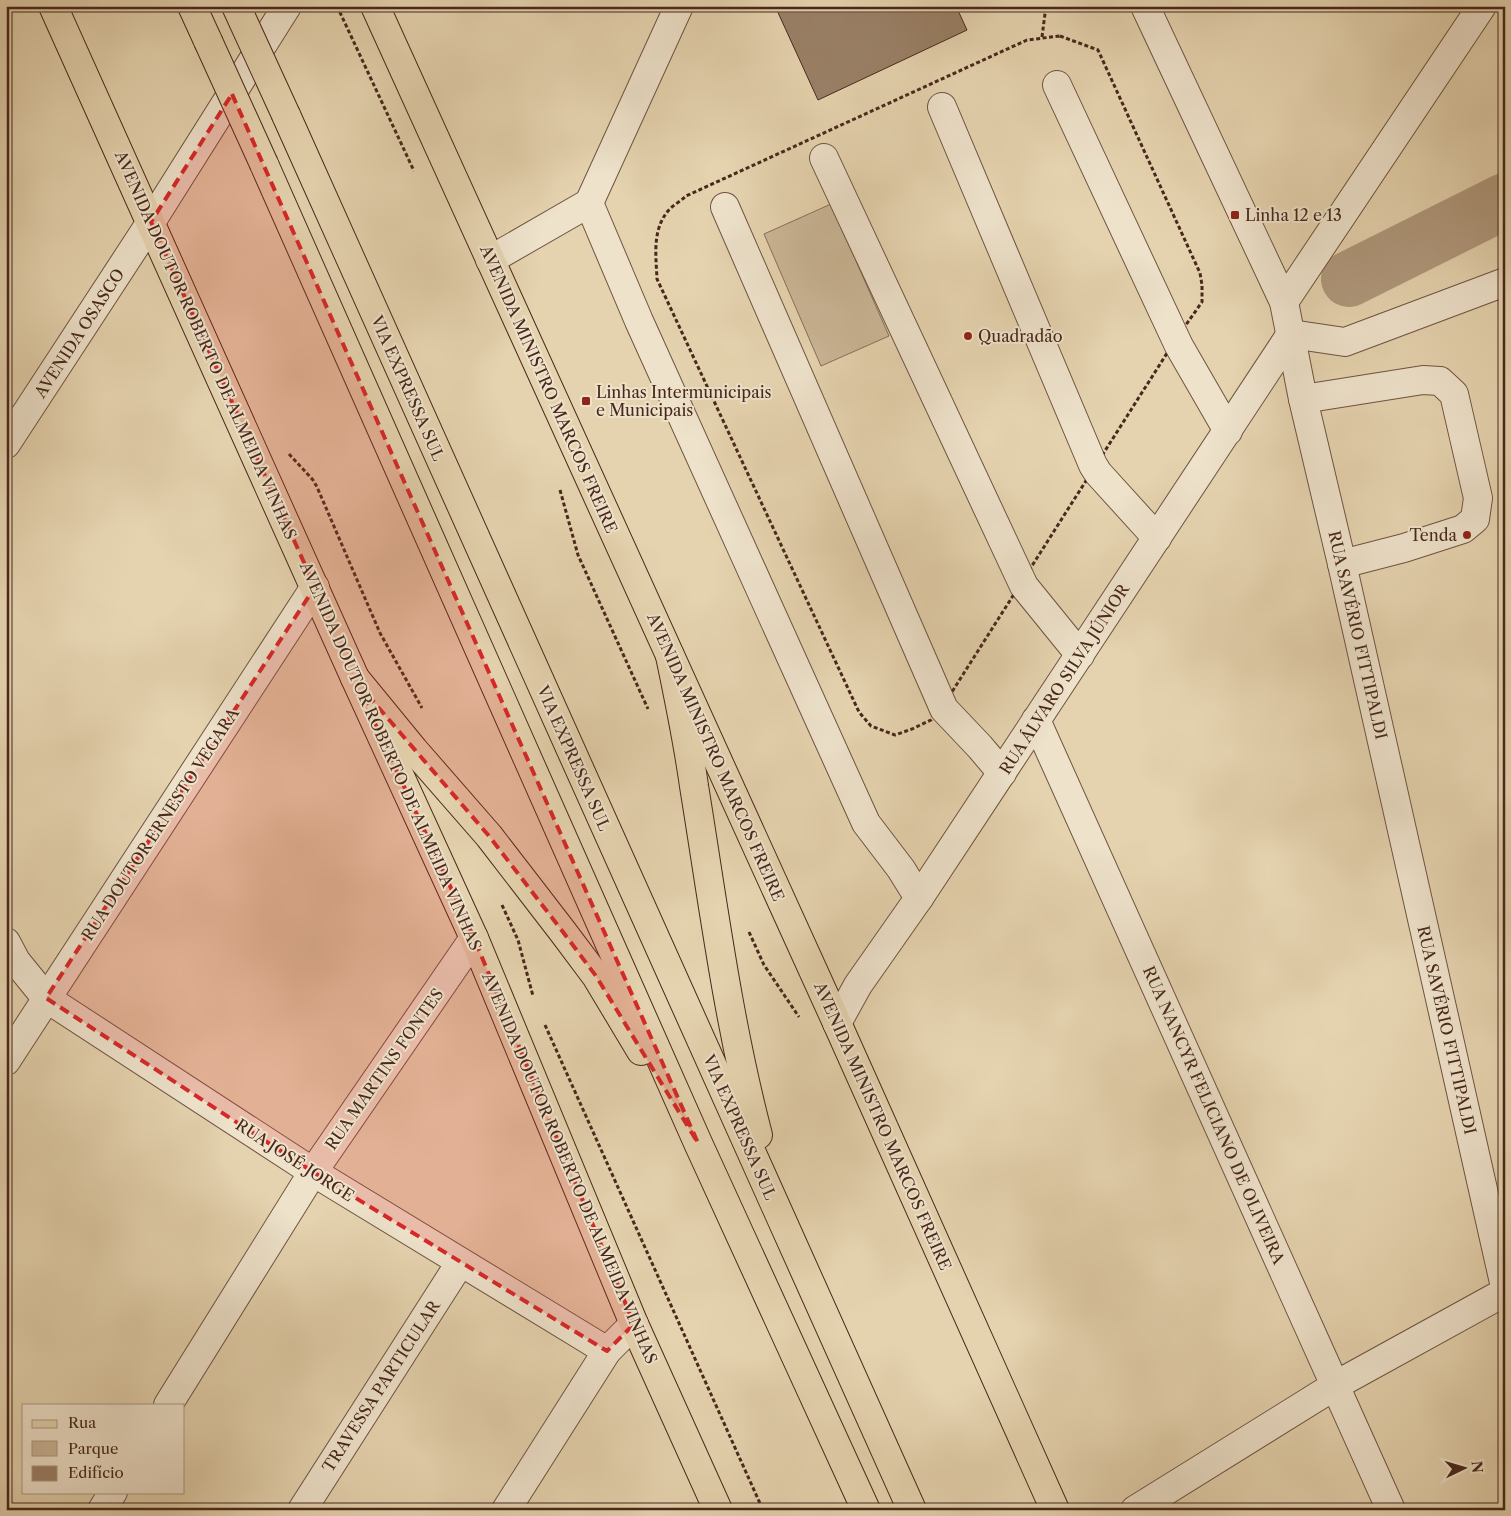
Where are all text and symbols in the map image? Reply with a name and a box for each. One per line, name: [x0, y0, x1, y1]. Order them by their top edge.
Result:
street label: AVENIDA DOUTOR ROBERTO DE ALMEIDA VINHAS: [110, 147, 301, 542]
place label: Linha 12 e 13: [1245, 205, 1342, 225]
marker: Linha 12 e 13: [1229, 209, 1241, 221]
street label: AVENIDA MINISTRO MARCOS FREIRE: [476, 241, 622, 536]
street label: AVENIDA OSASCO: [29, 265, 128, 402]
street label: VIA EXPRESSA SUL: [367, 311, 449, 464]
place label: Quadradão: [978, 326, 1063, 346]
marker: Quadradão: [962, 330, 974, 342]
place label: Linhas Intermunicipais e Municipais: [596, 382, 772, 420]
marker: Linhas Intermunicipais e Municipais: [580, 395, 592, 407]
place label: Tenda: [1409, 525, 1458, 545]
street label: RUA SAVÉRIO FITTIPALDI: [1324, 529, 1392, 741]
marker: Tenda: [1461, 529, 1473, 541]
street label: AVENIDA DOUTOR ROBERTO DE ALMEIDA VINHAS: [295, 558, 486, 953]
street label: RUA ÁLVARO SILVA JÚNIOR: [995, 579, 1134, 778]
street label: AVENIDA MINISTRO MARCOS FREIRE: [643, 609, 789, 904]
street label: VIA EXPRESSA SUL: [533, 681, 615, 834]
street label: RUA DOUTOR ERNESTO VEGARA: [77, 703, 244, 944]
street label: RUA SAVÉRIO FITTIPALDI: [1413, 924, 1481, 1136]
street label: RUA NANCYR FELICIANO DE OLIVEIRA: [1139, 963, 1290, 1268]
street label: AVENIDA DOUTOR ROBERTO DE ALMEIDA VINHAS: [478, 968, 662, 1367]
street label: AVENIDA MINISTRO MARCOS FREIRE: [810, 978, 956, 1273]
street label: RUA MARTINS FONTES: [321, 984, 447, 1154]
street label: VIA EXPRESSA SUL: [699, 1050, 781, 1203]
street label: RUA JOSÉ JORGE: [232, 1114, 358, 1206]
street label: TRAVESSA PARTICULAR: [318, 1295, 445, 1476]
legend: [22, 1404, 185, 1494]
text: Rua: [68, 1413, 96, 1432]
text: Parque: [68, 1439, 118, 1458]
north arrow: [1438, 1444, 1488, 1494]
text: N: [1467, 1460, 1486, 1474]
text: Edifício: [68, 1463, 124, 1482]

